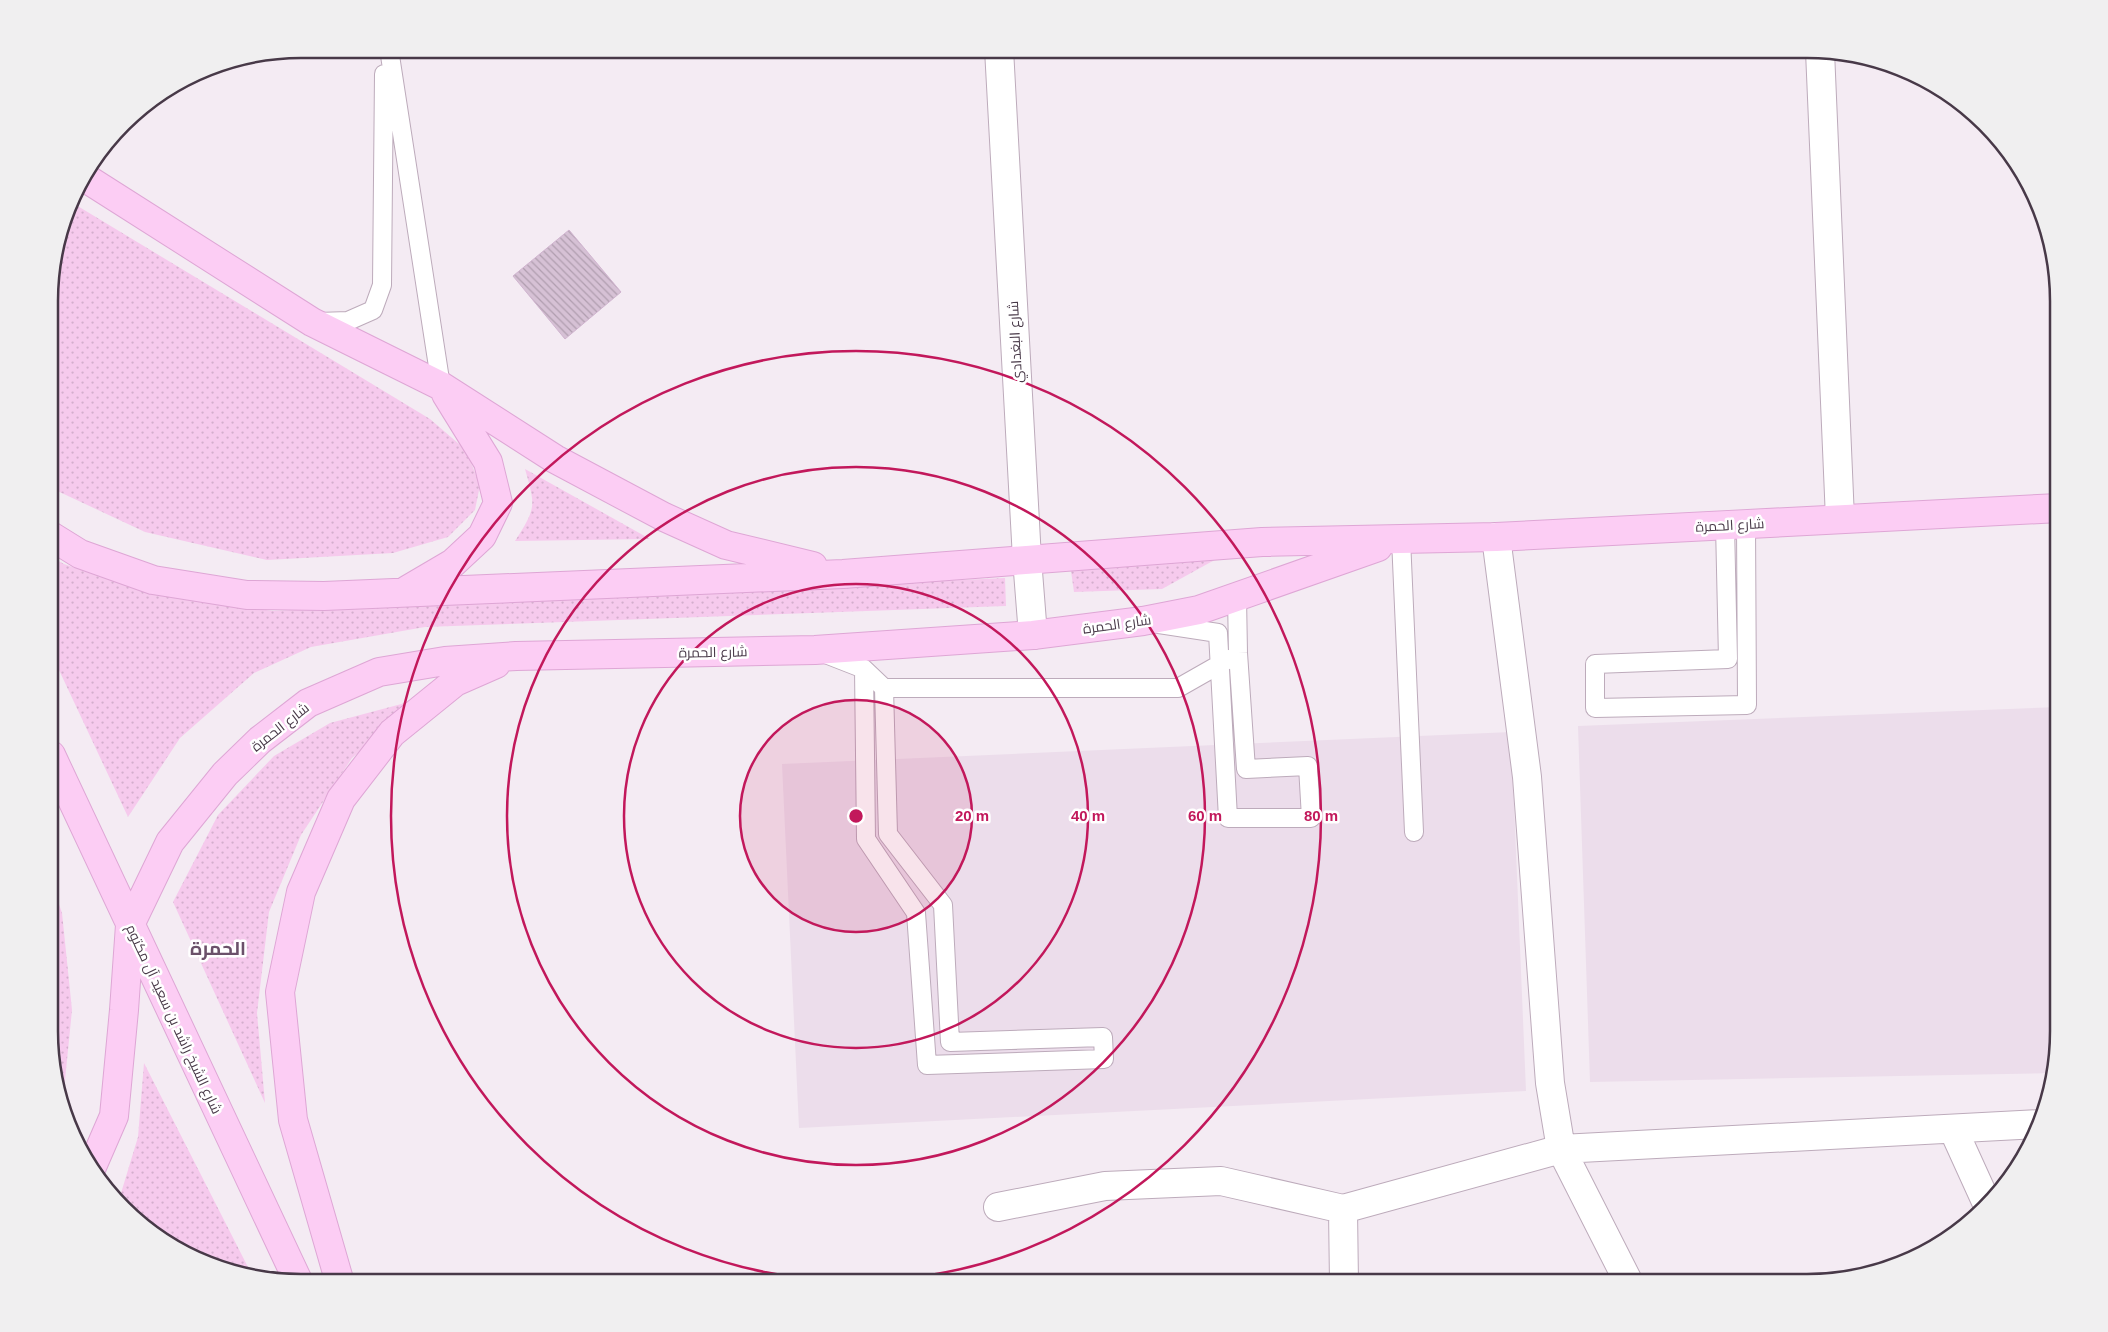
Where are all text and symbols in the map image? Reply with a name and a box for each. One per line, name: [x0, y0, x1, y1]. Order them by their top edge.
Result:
street label: شارع البغدادي: [1005, 300, 1029, 383]
street label: شارع الحمرة: [1695, 515, 1765, 536]
street label: شارع الحمرة: [1082, 611, 1152, 638]
street label: شارع الحمرة: [678, 643, 748, 662]
street label: شارع الحمرة: [248, 699, 313, 755]
centre of rings: [847, 807, 865, 825]
text: 20 m: [955, 807, 989, 824]
text: 40 m: [1071, 807, 1105, 824]
text: 60 m: [1188, 807, 1222, 824]
text: 80 m: [1304, 807, 1338, 824]
street label: شارع الشيخ راشد بن سعيد آل مكتوم: [121, 922, 225, 1117]
district label: الحمرة: [190, 938, 246, 960]

